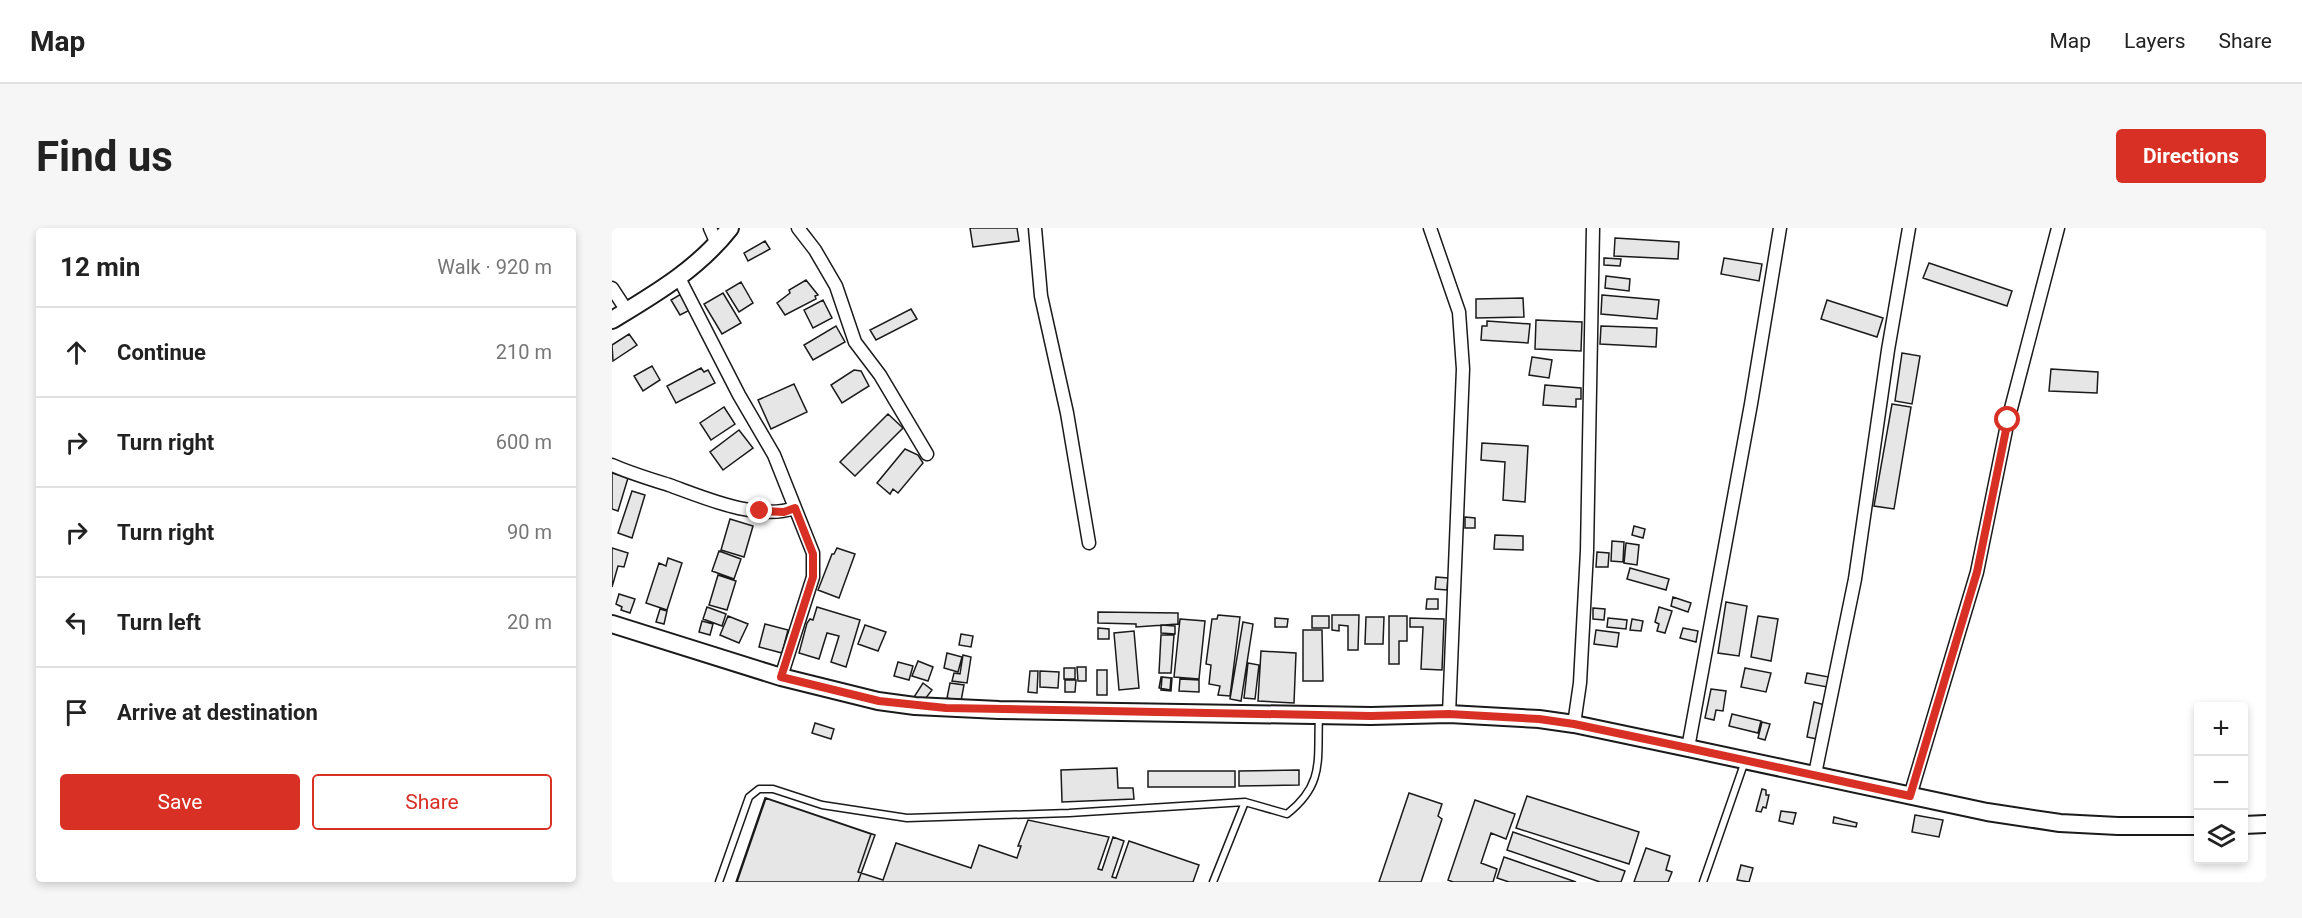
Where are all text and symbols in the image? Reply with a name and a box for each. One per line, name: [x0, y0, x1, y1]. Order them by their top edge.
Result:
text: Map: [30, 25, 85, 58]
text: Map: [2049, 29, 2091, 53]
text: Layers: [2124, 29, 2185, 53]
text: Share: [2218, 29, 2272, 53]
button: Directions: [2116, 129, 2266, 183]
text: Find us: [36, 132, 173, 181]
text: 12 min: [60, 252, 140, 282]
text: Walk · 920 m: [437, 255, 552, 279]
icon: ahead: [60, 336, 93, 369]
text: Continue: [117, 340, 206, 365]
text: 210 m: [496, 340, 552, 364]
route start: [1994, 406, 2020, 432]
icon: right: [60, 426, 93, 459]
text: Turn right: [117, 430, 214, 455]
text: 600 m: [496, 430, 552, 454]
route end: [746, 497, 772, 523]
icon: right: [60, 516, 93, 549]
text: Turn right: [117, 520, 214, 545]
text: 90 m: [507, 520, 552, 544]
icon: left: [60, 606, 93, 639]
text: Turn left: [117, 610, 201, 635]
text: 20 m: [507, 610, 552, 634]
icon: arrive: [60, 696, 93, 729]
text: Arrive at destination: [117, 700, 318, 725]
map controls: [2194, 702, 2248, 864]
button: +: [2194, 702, 2248, 756]
button: −: [2194, 756, 2248, 810]
button: Save: [60, 774, 300, 830]
button: Share: [312, 774, 552, 830]
button: layers: [2194, 810, 2248, 864]

